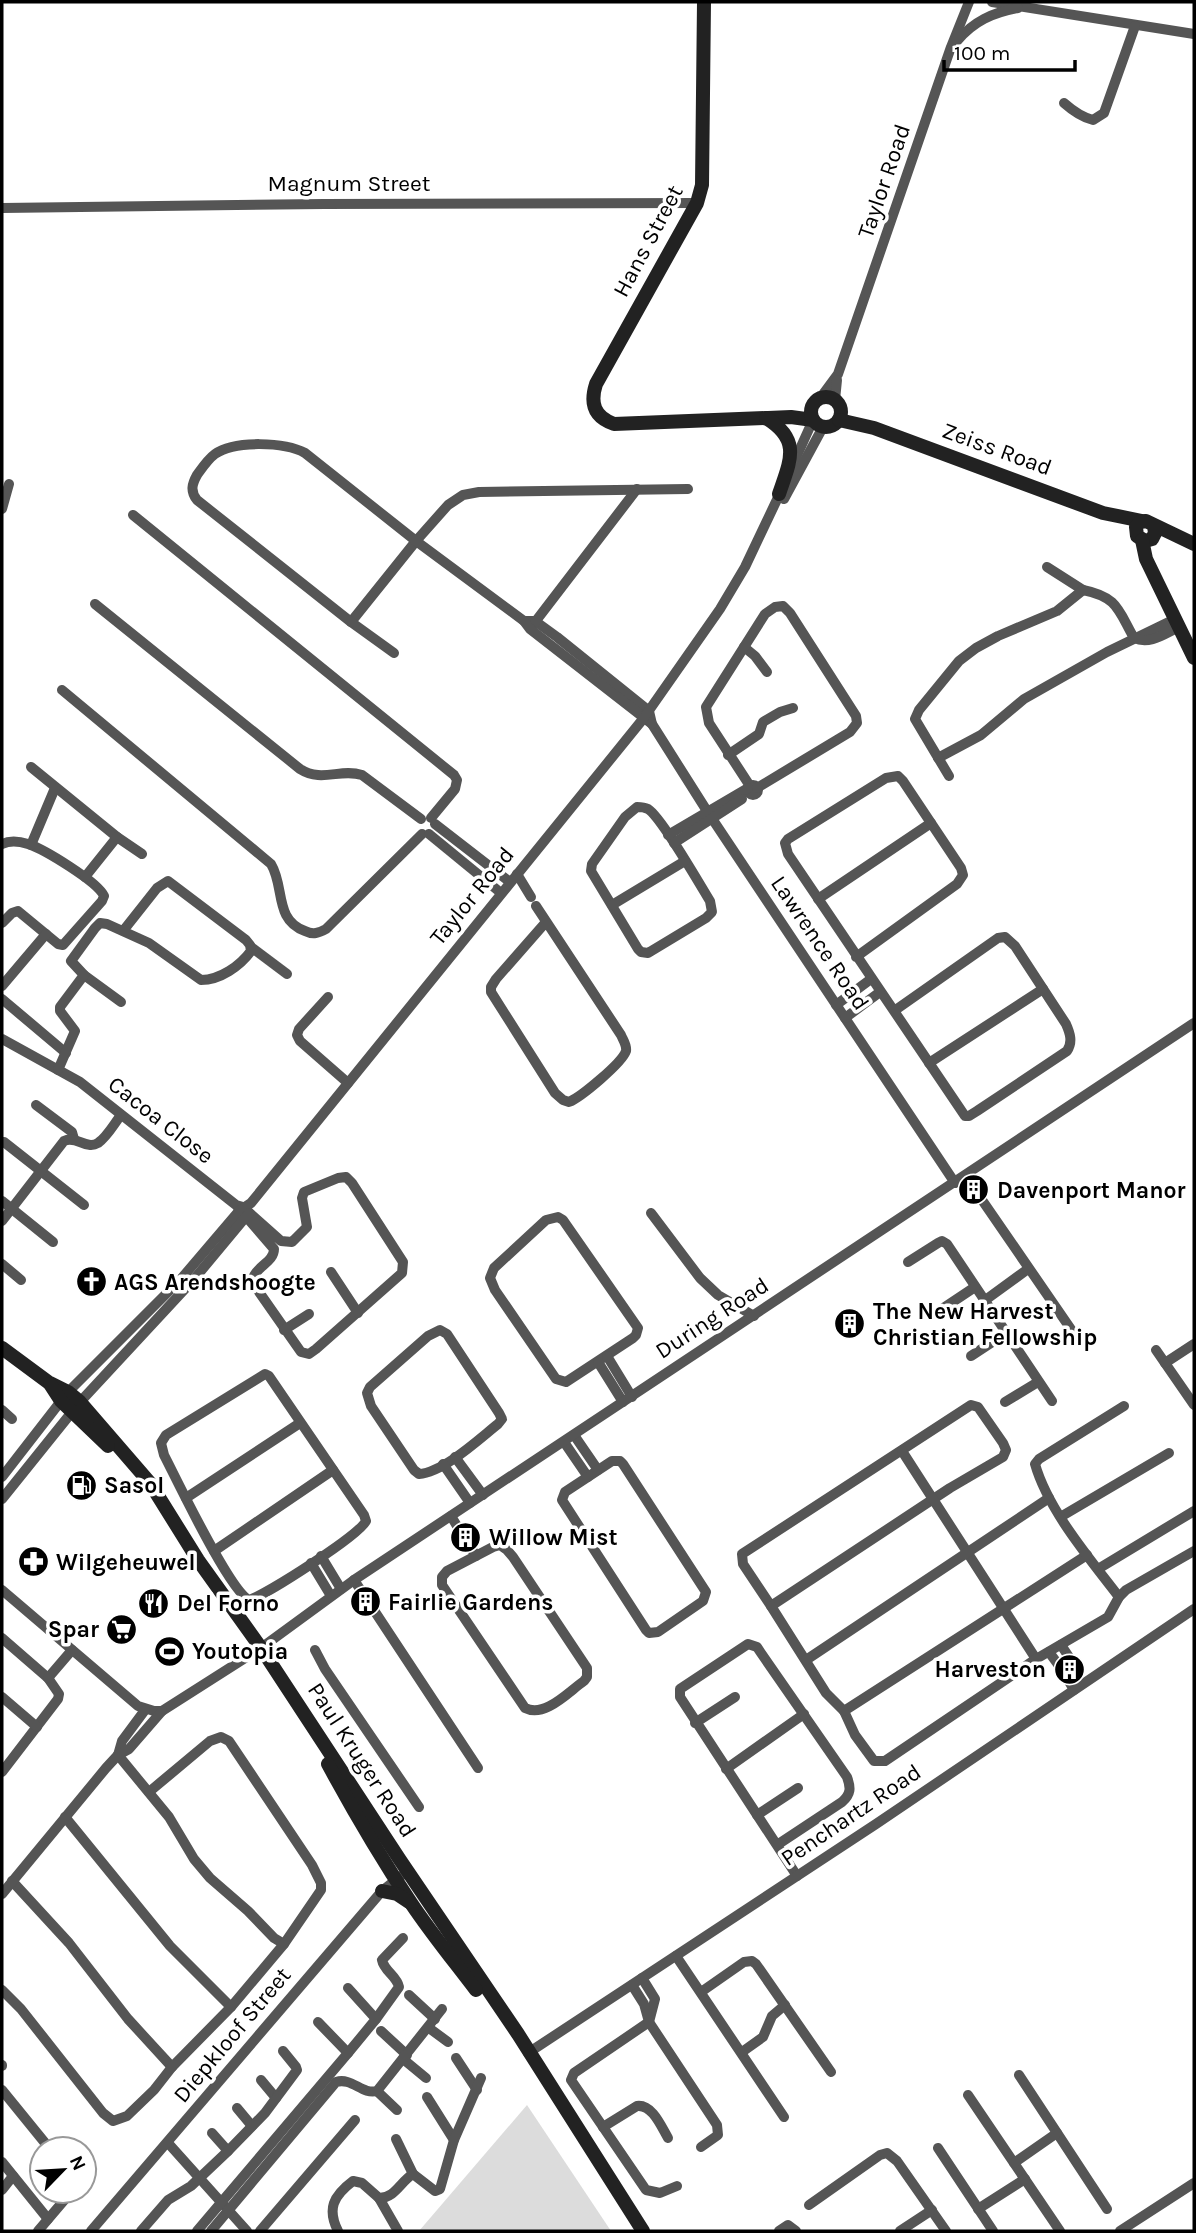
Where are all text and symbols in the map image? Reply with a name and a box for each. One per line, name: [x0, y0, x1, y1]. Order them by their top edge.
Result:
scale bar: [944, 28, 1075, 72]
text: 100 m: [954, 41, 1011, 65]
street label: Taylor Road: [852, 121, 916, 241]
street label: Magnum Street: [267, 170, 431, 197]
street label: Hans Street: [607, 180, 689, 301]
street label: Zeiss Road: [938, 417, 1056, 481]
street label: Taylor Road: [424, 841, 520, 951]
street label: Lawrence Road: [765, 871, 875, 1015]
street label: Cacoa Close: [103, 1070, 219, 1170]
building icon: Davenport Manor: [957, 1173, 991, 1207]
place label: Davenport Manor: [997, 1177, 1186, 1204]
church icon: AGS Arendshoogte: [74, 1265, 108, 1299]
place label: AGS Arendshoogte: [114, 1269, 316, 1296]
street label: During Road: [650, 1271, 774, 1365]
place label: The New Harvest Christian Fellowship: [873, 1298, 1097, 1351]
building icon: The New Harvest Christian Fellowship: [833, 1307, 867, 1341]
fuel station icon: Sasol: [64, 1468, 98, 1502]
place label: Sasol: [104, 1472, 164, 1499]
building icon: Willow Mist: [449, 1520, 483, 1554]
place label: Willow Mist: [489, 1524, 617, 1551]
pharmacy icon: Wilgeheuwel: [16, 1545, 50, 1579]
place label: Wilgeheuwel: [56, 1549, 195, 1576]
building icon: Fairlie Gardens: [348, 1585, 382, 1619]
restaurant icon: Del Forno: [137, 1586, 171, 1620]
place label: Fairlie Gardens: [388, 1589, 553, 1616]
place label: Del Forno: [177, 1590, 279, 1617]
supermarket icon: Spar: [105, 1612, 139, 1646]
place label: Spar: [48, 1616, 99, 1643]
sports icon: Youtopia: [152, 1634, 186, 1668]
place label: Youtopia: [192, 1638, 288, 1665]
building icon: Harveston: [1052, 1652, 1086, 1686]
place label: Harveston: [935, 1656, 1046, 1683]
street label: Paul Kruger Road: [302, 1678, 422, 1842]
street label: Penchartz Road: [776, 1758, 926, 1872]
street label: Diepkloof Street: [168, 1962, 297, 2108]
north arrow: [28, 2135, 98, 2205]
text: N: [65, 2152, 90, 2174]

